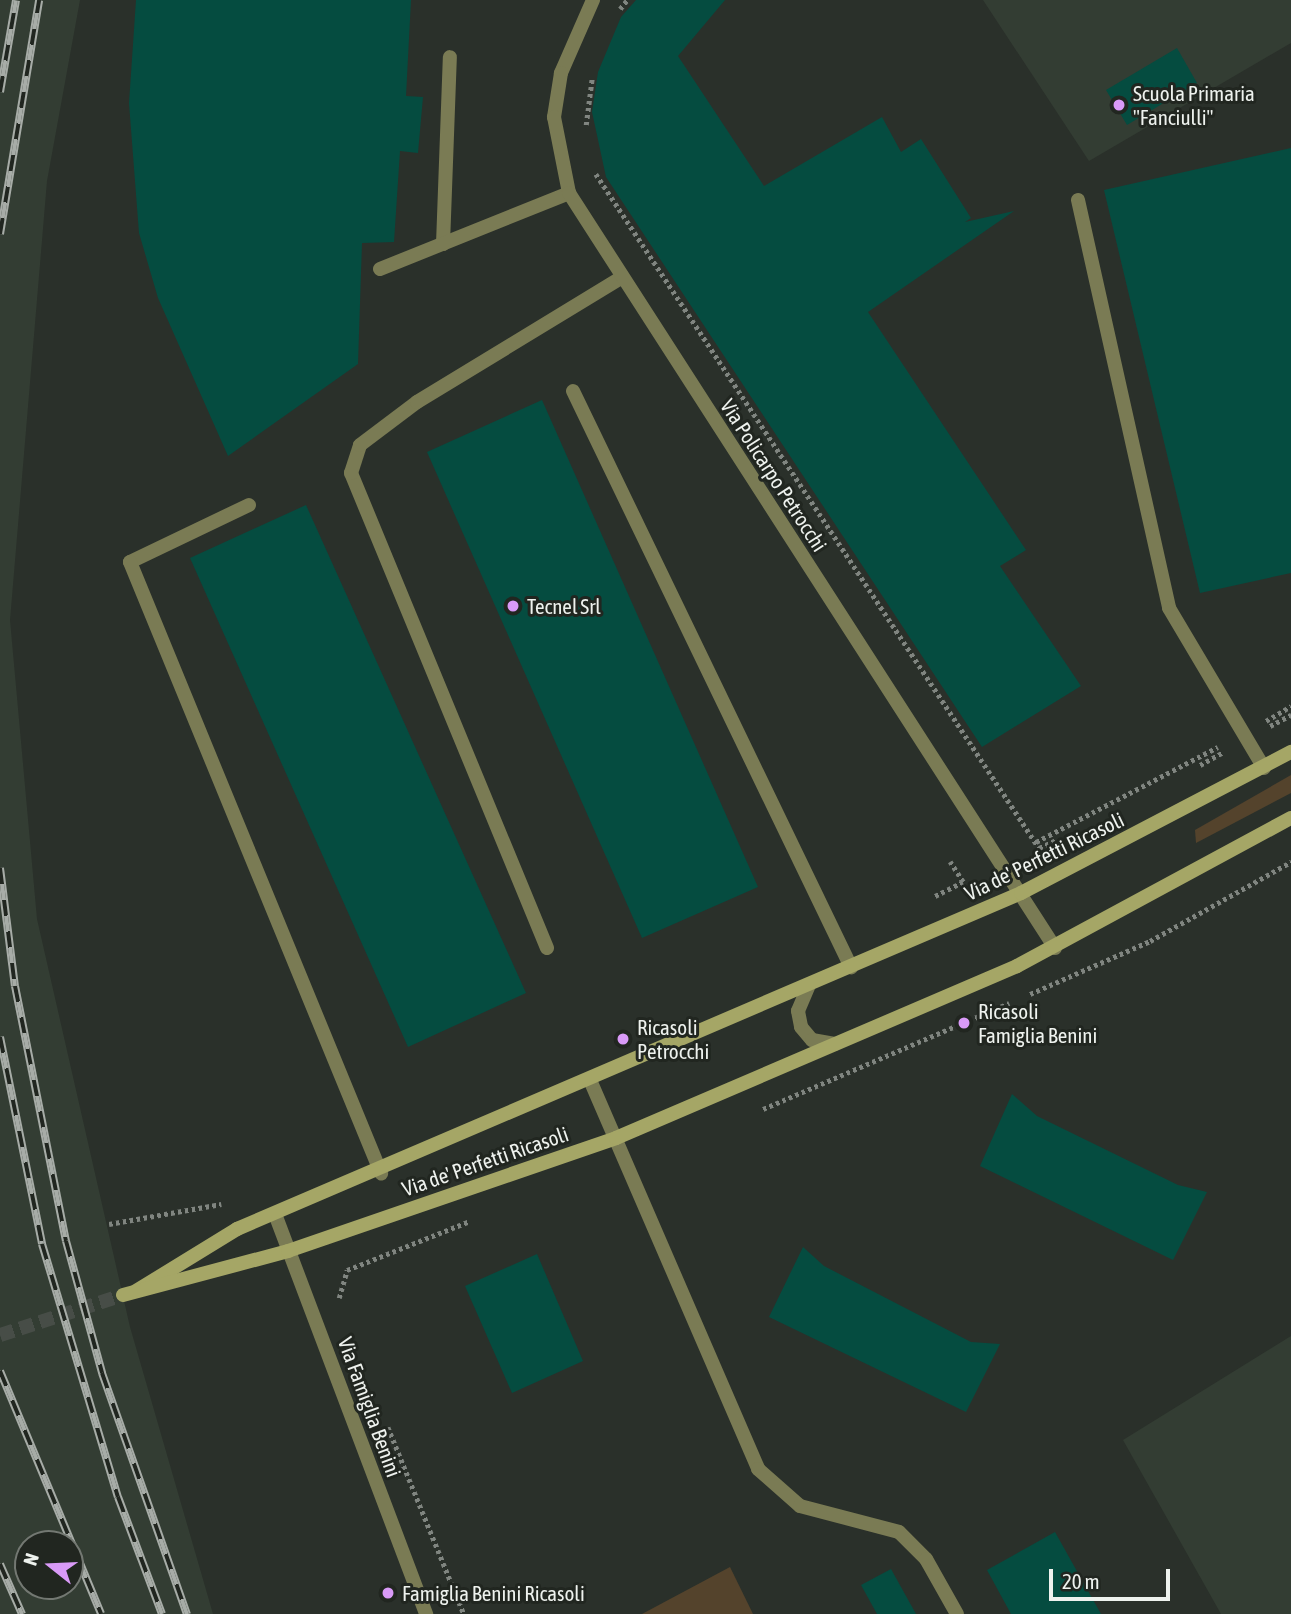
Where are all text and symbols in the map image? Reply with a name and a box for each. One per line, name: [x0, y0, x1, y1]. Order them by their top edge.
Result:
place label: Scuola Primaria "Fanciulli": [1133, 80, 1255, 130]
marker: Scuola Primaria "Fanciulli": [1111, 97, 1127, 113]
street label: Via Policarpo Petrocchi: [715, 394, 833, 556]
place label: Tecnel Srl: [527, 593, 601, 619]
marker: Tecnel Srl: [505, 598, 521, 614]
street label: Via de' Perfetti Ricasoli: [960, 806, 1128, 906]
place label: Ricasoli Famiglia Benini: [978, 998, 1097, 1048]
place label: Ricasoli Petrocchi: [637, 1014, 709, 1064]
marker: Ricasoli Famiglia Benini: [956, 1015, 972, 1031]
marker: Ricasoli Petrocchi: [615, 1031, 631, 1047]
street label: Via de' Perfetti Ricasoli: [399, 1121, 571, 1201]
street label: Via Famiglia Benini: [333, 1334, 407, 1480]
north arrow: [14, 1530, 84, 1600]
text: N: [19, 1550, 43, 1568]
scale bar: [1053, 1554, 1174, 1598]
text: 20 m: [1062, 1569, 1100, 1593]
place label: Famiglia Benini Ricasoli: [402, 1580, 585, 1606]
marker: Famiglia Benini Ricasoli: [380, 1585, 396, 1601]

